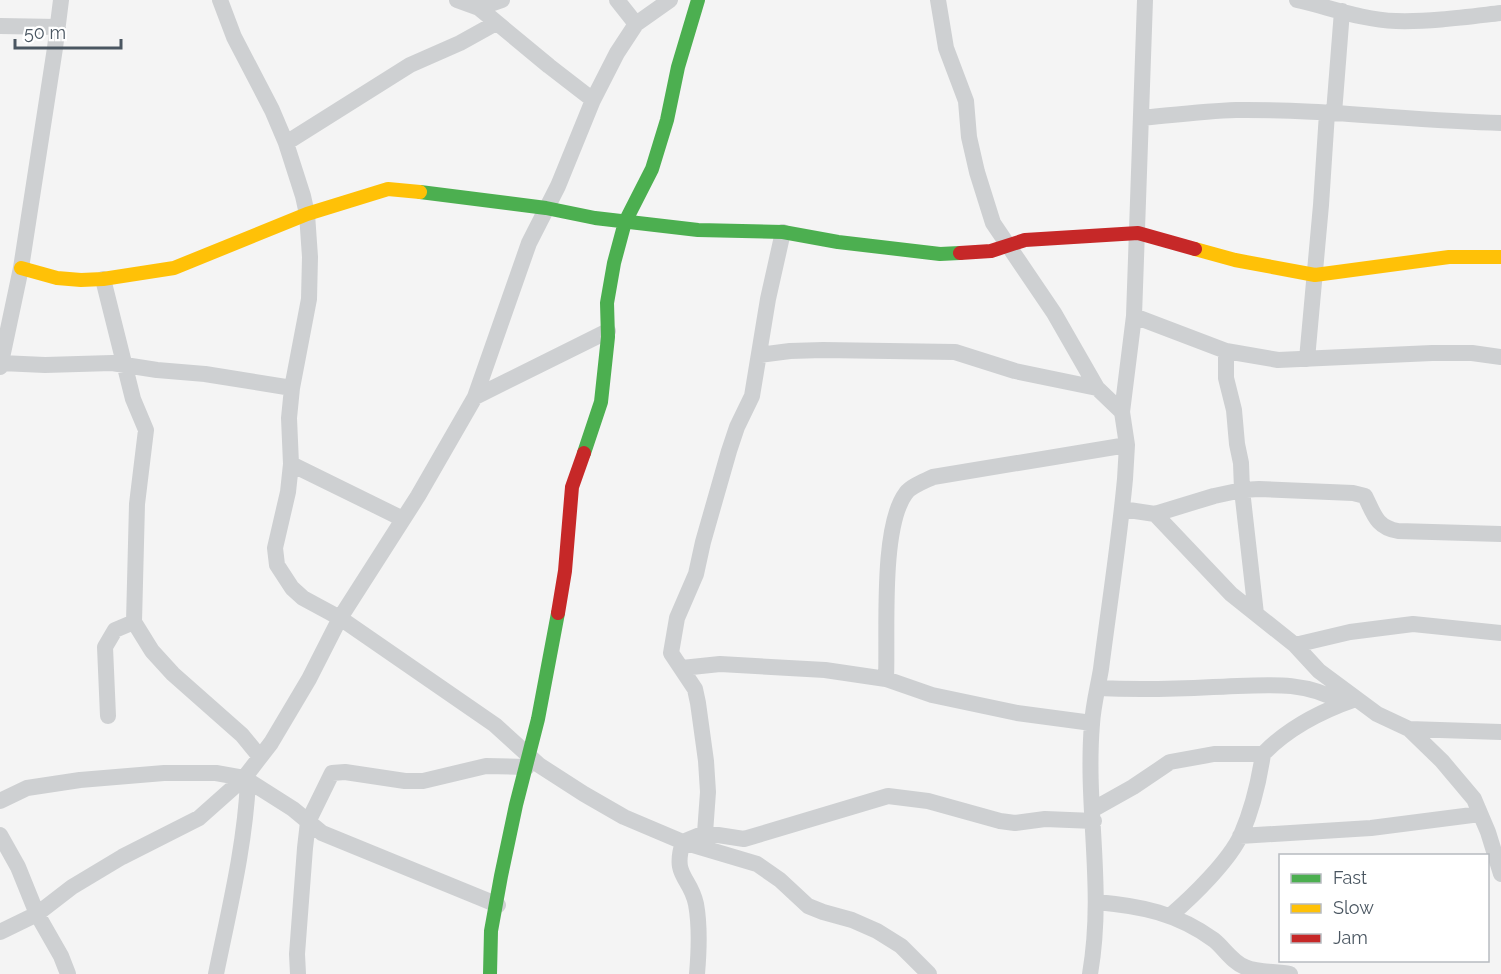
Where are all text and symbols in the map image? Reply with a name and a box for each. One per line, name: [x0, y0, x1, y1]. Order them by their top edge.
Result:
scale bar: [15, 12, 122, 50]
text: 50 m: [24, 22, 66, 43]
legend: [1279, 854, 1489, 962]
text: Fast: [1333, 867, 1367, 888]
text: Slow: [1333, 897, 1374, 918]
text: Jam: [1333, 927, 1368, 948]

